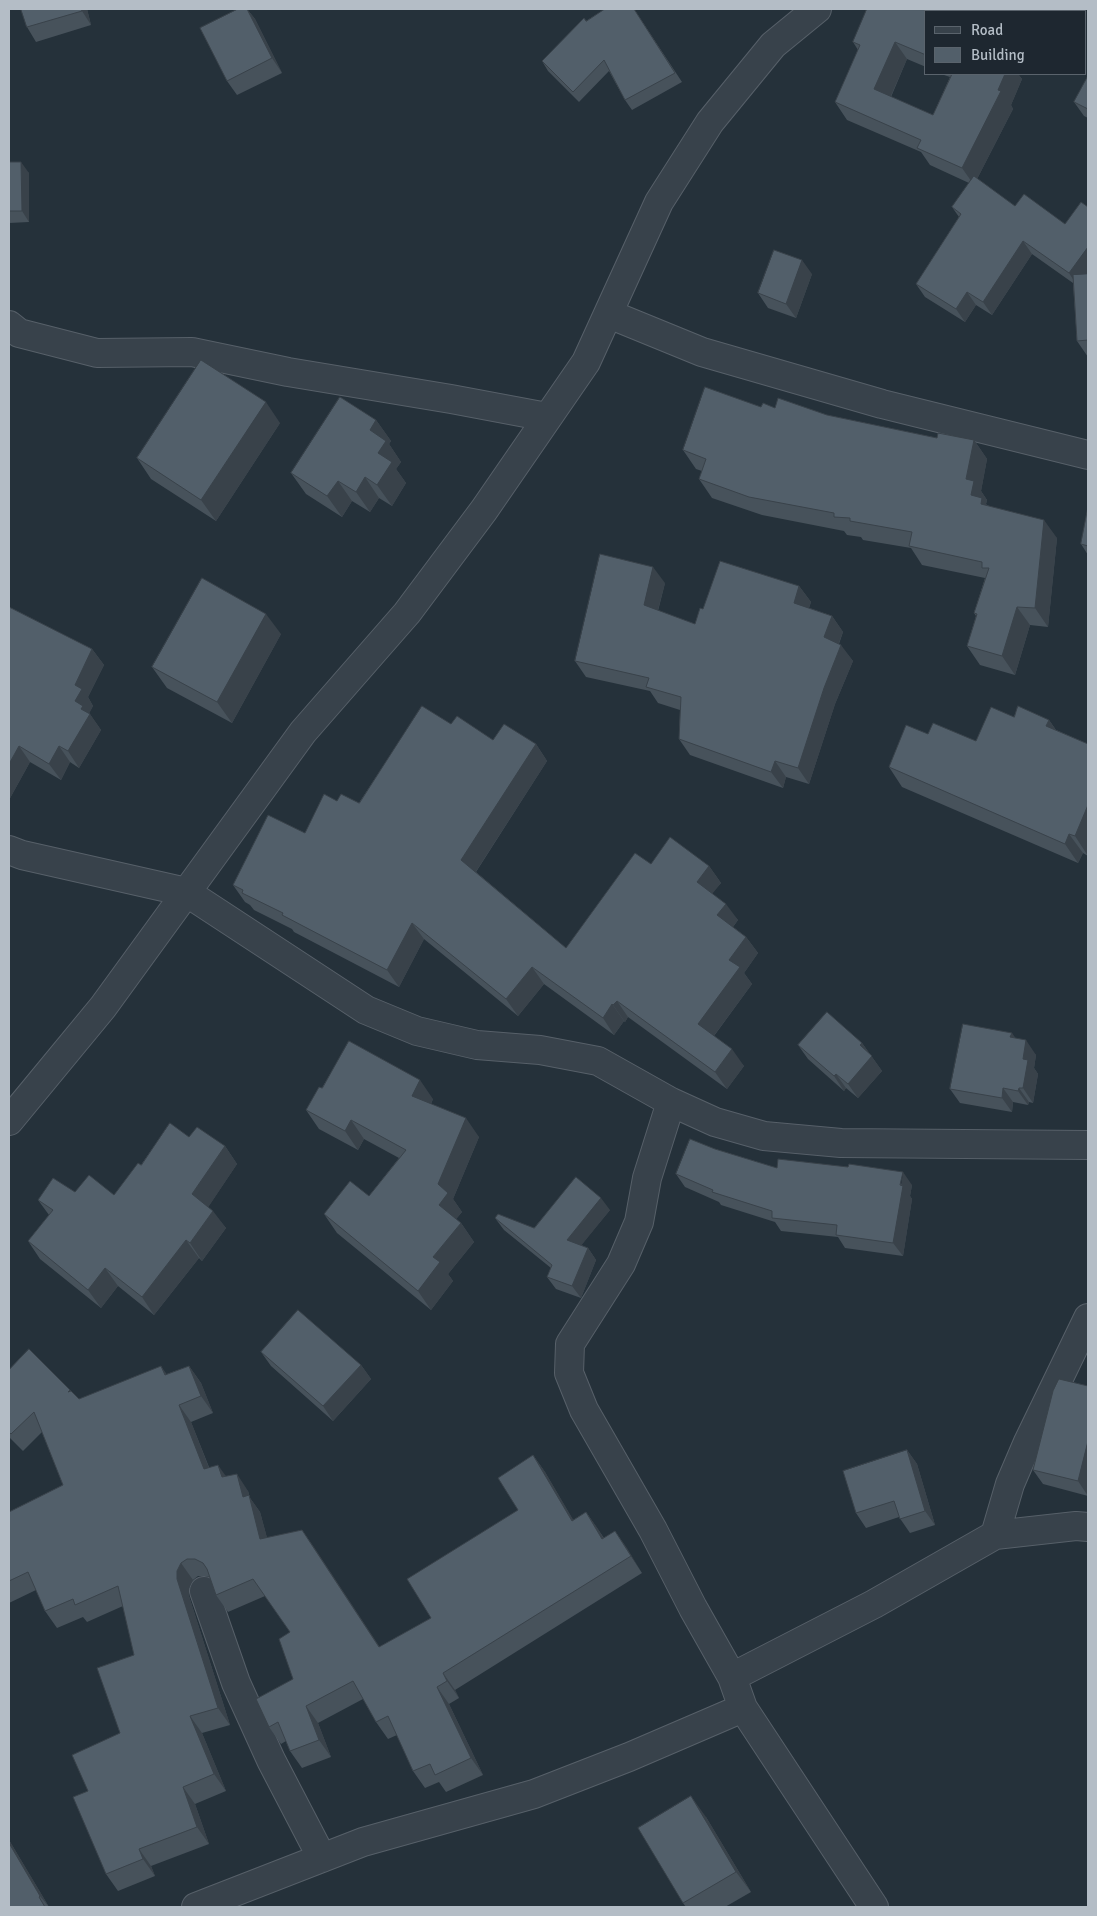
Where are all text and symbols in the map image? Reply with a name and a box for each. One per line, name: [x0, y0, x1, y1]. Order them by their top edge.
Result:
legend: [924, 10, 1087, 75]
text: Road: [971, 21, 1003, 39]
text: Building: [971, 46, 1025, 64]

